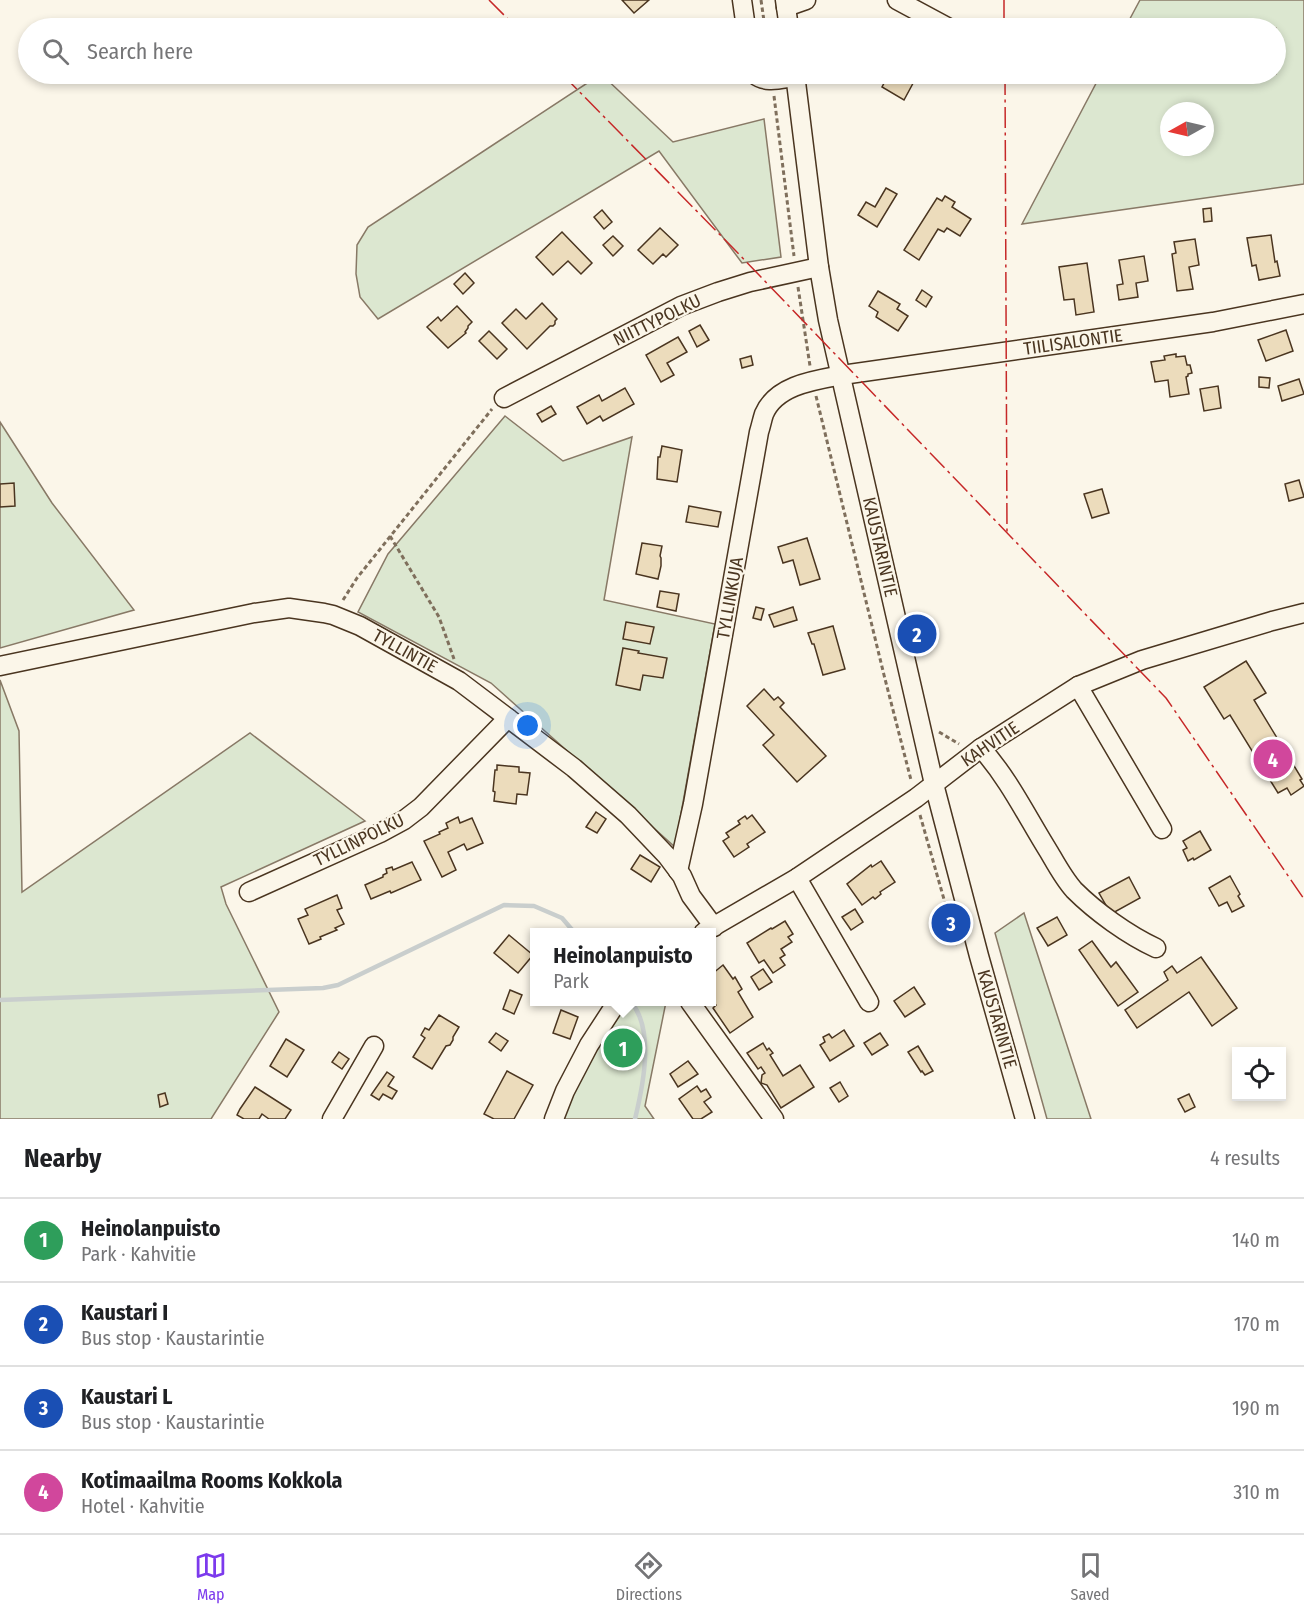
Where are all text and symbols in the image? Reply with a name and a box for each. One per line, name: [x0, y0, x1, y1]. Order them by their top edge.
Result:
search box: [18, 18, 1286, 84]
icon: search: [39, 35, 72, 68]
text: Search here: [87, 38, 193, 65]
north arrow: [1160, 102, 1214, 156]
street label: NIITTYPOLKU: [610, 289, 704, 351]
street label: TIILISALONTIE: [1022, 324, 1124, 360]
street label: KAUSTARINTIE: [858, 495, 902, 599]
street label: TYLLINKUJA: [712, 555, 748, 641]
pin: 2: [898, 612, 936, 656]
street label: TYLLINTIE: [369, 624, 441, 678]
your location: [513, 711, 542, 740]
street label: KAHVITIE: [957, 717, 1023, 771]
pin: 4: [1254, 736, 1292, 782]
street label: TYLLINPOLKU: [310, 809, 408, 871]
pin: 3: [932, 900, 970, 946]
popup: [530, 928, 716, 1006]
text: Heinolanpuisto: [553, 942, 693, 969]
street label: KAUSTARINTIE: [972, 967, 1022, 1071]
text: Park: [553, 969, 589, 993]
pin: 1: [604, 1026, 642, 1070]
map controls: [1232, 1047, 1286, 1101]
button: locate: [1232, 1047, 1286, 1101]
text: Nearby: [24, 1143, 101, 1174]
text: 4 results: [1210, 1146, 1280, 1170]
text: Heinolanpuisto: [81, 1215, 221, 1242]
text: 1: [39, 1228, 48, 1252]
text: 140 m: [1232, 1228, 1280, 1252]
text: Park · Kahvitie: [81, 1242, 196, 1266]
text: Kaustari I: [81, 1299, 168, 1326]
text: 2: [39, 1312, 48, 1336]
text: 170 m: [1234, 1312, 1280, 1336]
text: Bus stop · Kaustarintie: [81, 1326, 265, 1350]
text: Kaustari L: [81, 1383, 173, 1410]
text: 3: [39, 1396, 48, 1420]
text: 190 m: [1232, 1396, 1280, 1420]
text: Bus stop · Kaustarintie: [81, 1410, 265, 1434]
text: Kotimaailma Rooms Kokkola: [81, 1467, 342, 1494]
text: 4: [38, 1480, 49, 1504]
text: 310 m: [1233, 1480, 1280, 1504]
text: Hotel · Kahvitie: [81, 1494, 205, 1518]
tab: Map: [194, 1549, 227, 1604]
tab: Directions: [616, 1549, 682, 1604]
tab: Saved: [1071, 1549, 1110, 1604]

